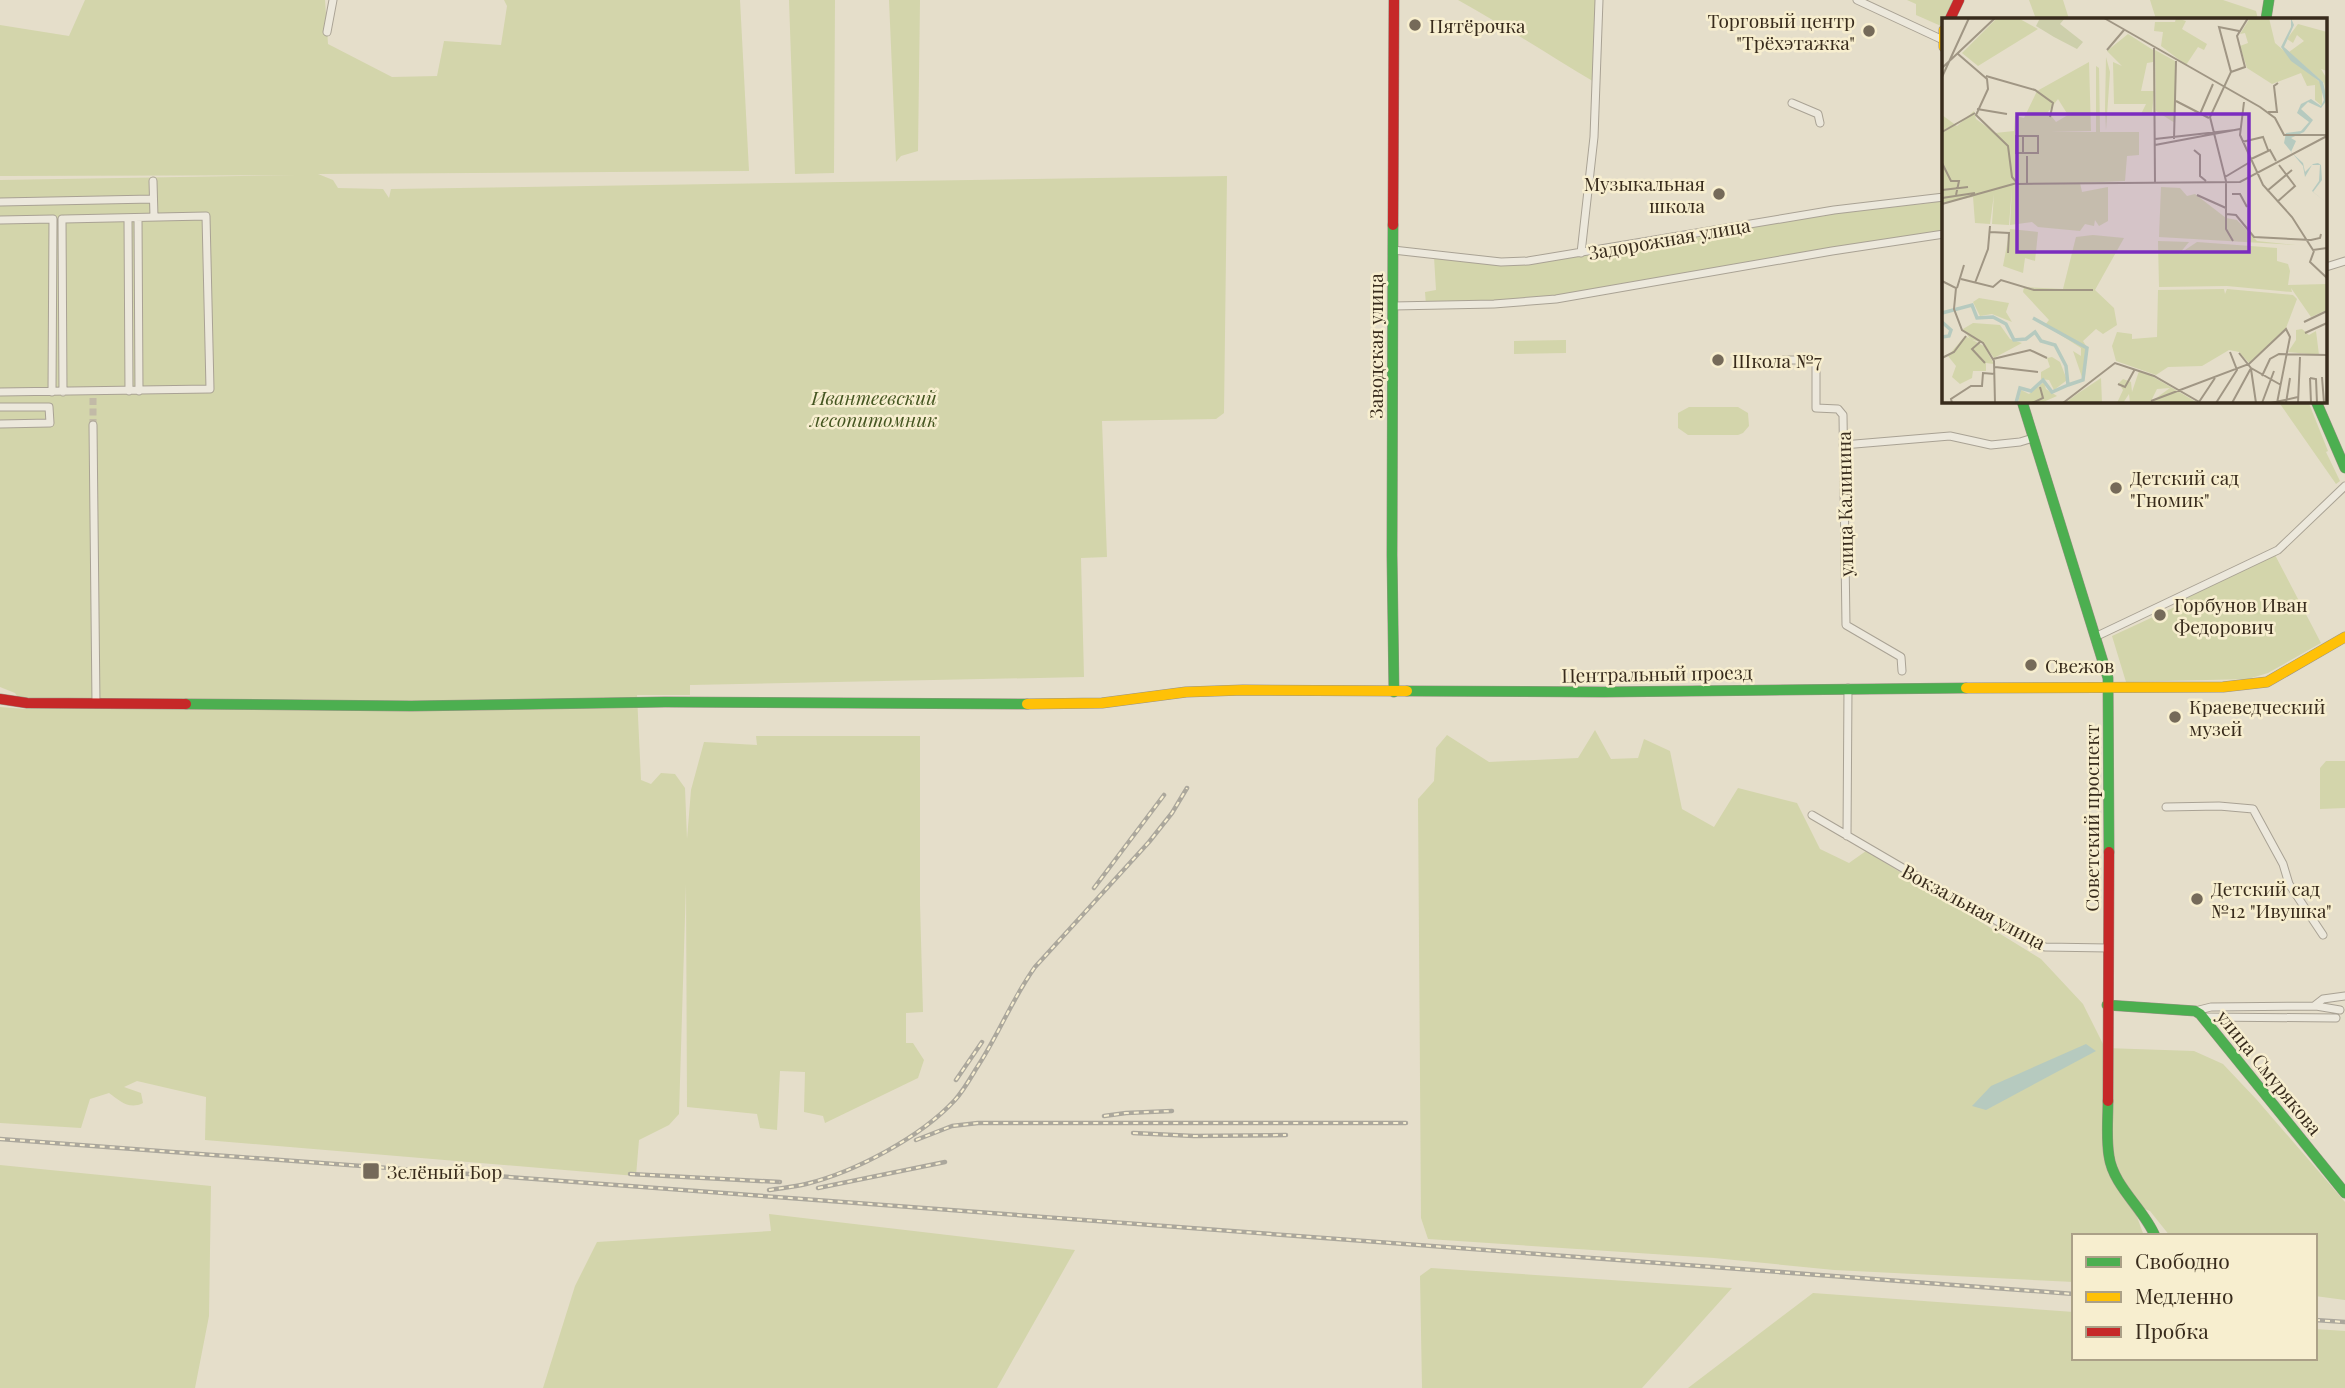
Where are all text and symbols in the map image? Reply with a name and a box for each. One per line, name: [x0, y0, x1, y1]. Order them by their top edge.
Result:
place label: Торговый центр "Трёхэтажка": [1707, 7, 1855, 55]
place label: Пятёрочка: [1429, 12, 1526, 38]
marker: Пятёрочка: [1407, 17, 1423, 33]
inset map: [1942, 18, 2328, 402]
marker: Торговый центр "Трёхэтажка": [1861, 23, 1877, 39]
place label: Музыкальная школа: [1584, 170, 1706, 218]
marker: Музыкальная школа: [1711, 186, 1727, 202]
street label: Задорожная улица: [1586, 211, 1753, 265]
street label: Заводская улица: [1362, 273, 1388, 419]
place label: Школа №7: [1732, 347, 1822, 373]
marker: Школа №7: [1710, 352, 1726, 368]
park label: Ивантеевский лесопитомник: [808, 384, 938, 432]
street label: улица Калинина: [1830, 430, 1858, 578]
place label: Детский сад "Гномик": [2130, 464, 2239, 512]
marker: Детский сад "Гномик": [2108, 480, 2124, 496]
place label: Горбунов Иван Федорович: [2174, 591, 2308, 639]
marker: Горбунов Иван Федорович: [2152, 607, 2168, 623]
place label: Свежов: [2045, 652, 2114, 678]
marker: Свежов: [2023, 657, 2039, 673]
street label: Центральный проезд: [1561, 658, 1753, 688]
place label: Краеведческий музей: [2189, 693, 2325, 741]
marker: Краеведческий музей: [2167, 709, 2183, 725]
street label: Советский проспект: [2078, 724, 2104, 912]
street label: Вокзальная улица: [1898, 857, 2051, 955]
place label: Детский сад №12 "Ивушка": [2211, 875, 2332, 923]
marker: Детский сад №12 "Ивушка": [2189, 891, 2205, 907]
street label: улица Смурякова: [2211, 1003, 2329, 1140]
place label: Зелёный Бор: [387, 1158, 502, 1184]
marker: Зелёный Бор: [361, 1161, 381, 1181]
legend: [2072, 1234, 2317, 1360]
text: Свободно: [2135, 1246, 2230, 1274]
text: Медленно: [2135, 1281, 2233, 1309]
text: Пробка: [2135, 1316, 2209, 1344]

